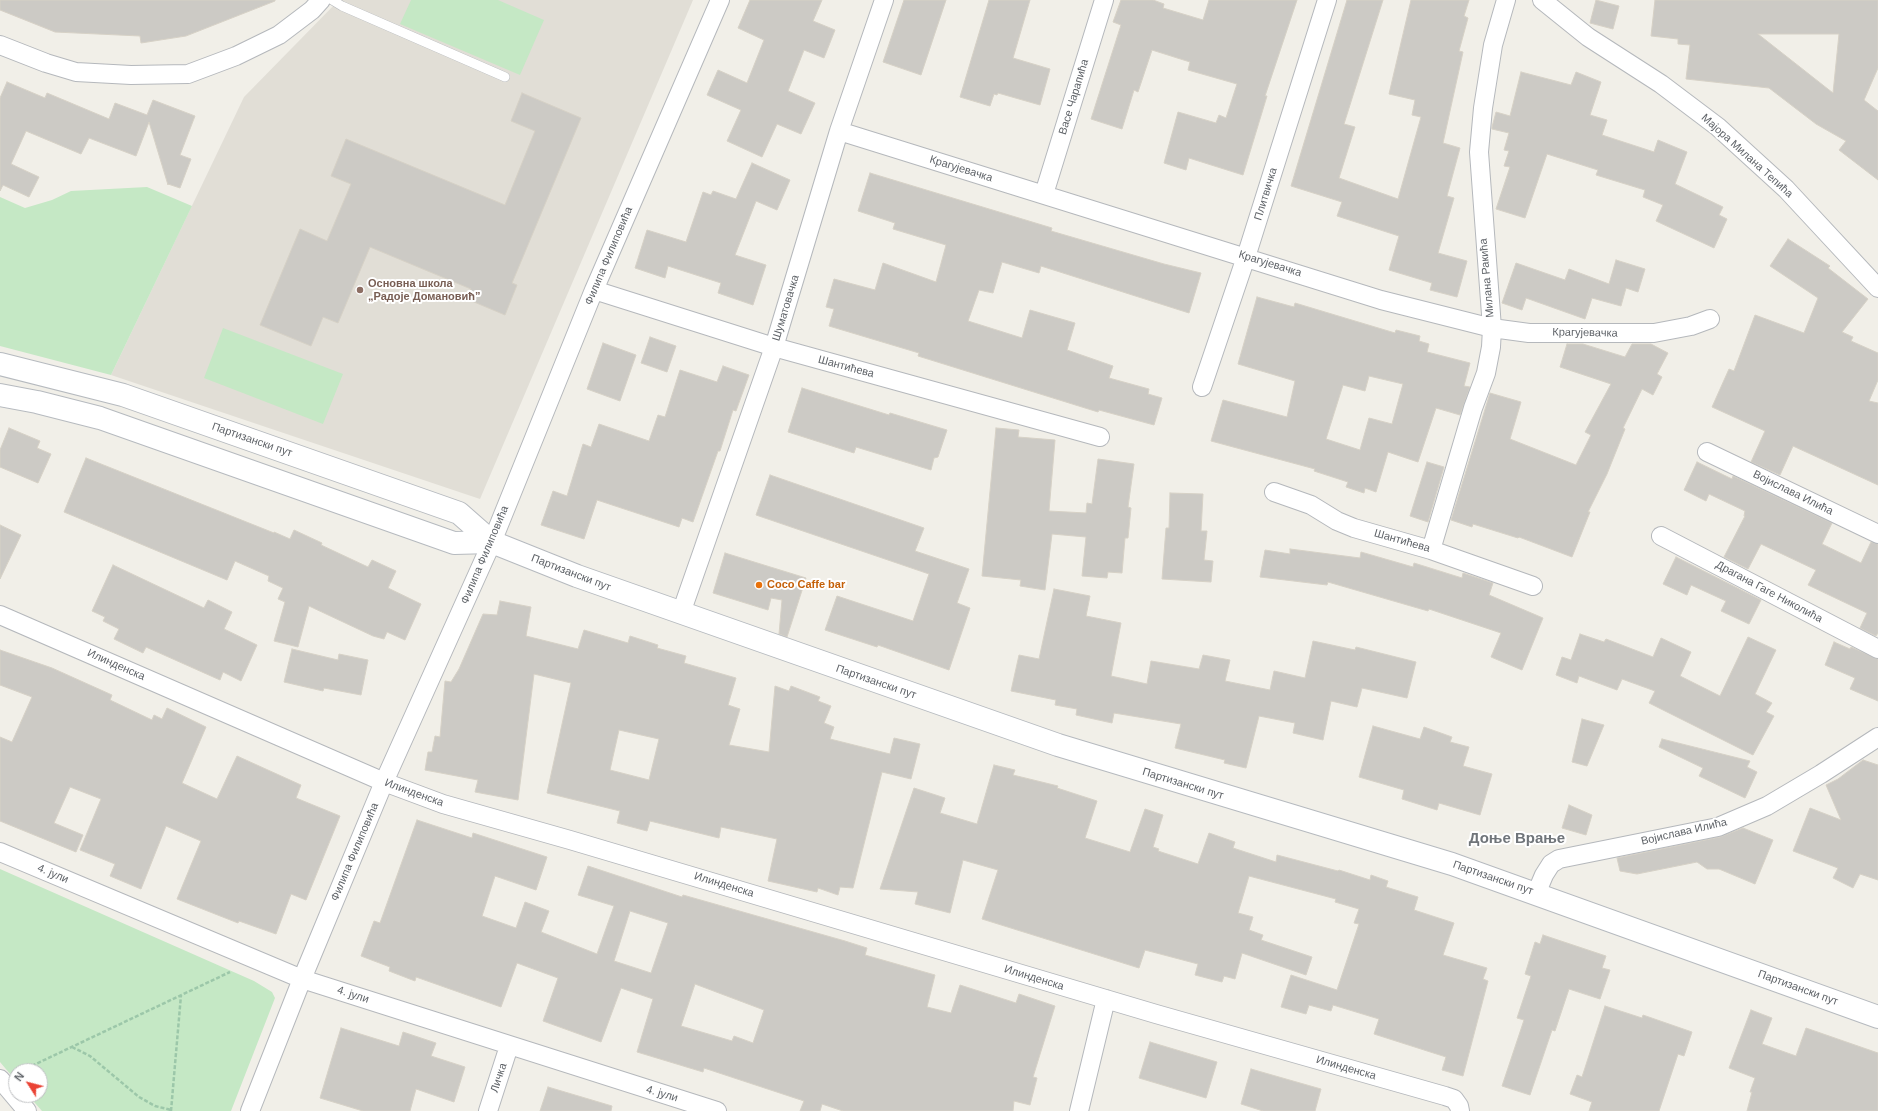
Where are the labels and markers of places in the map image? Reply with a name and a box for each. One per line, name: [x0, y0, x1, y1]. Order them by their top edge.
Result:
place label: Основна школа „Радоје Домановић”: [368, 277, 481, 303]
marker: Основна школа „Радоје Домановић”: [355, 285, 365, 295]
place label: Coco Caffe bar: [767, 578, 845, 592]
marker: Coco Caffe bar: [754, 580, 764, 590]

